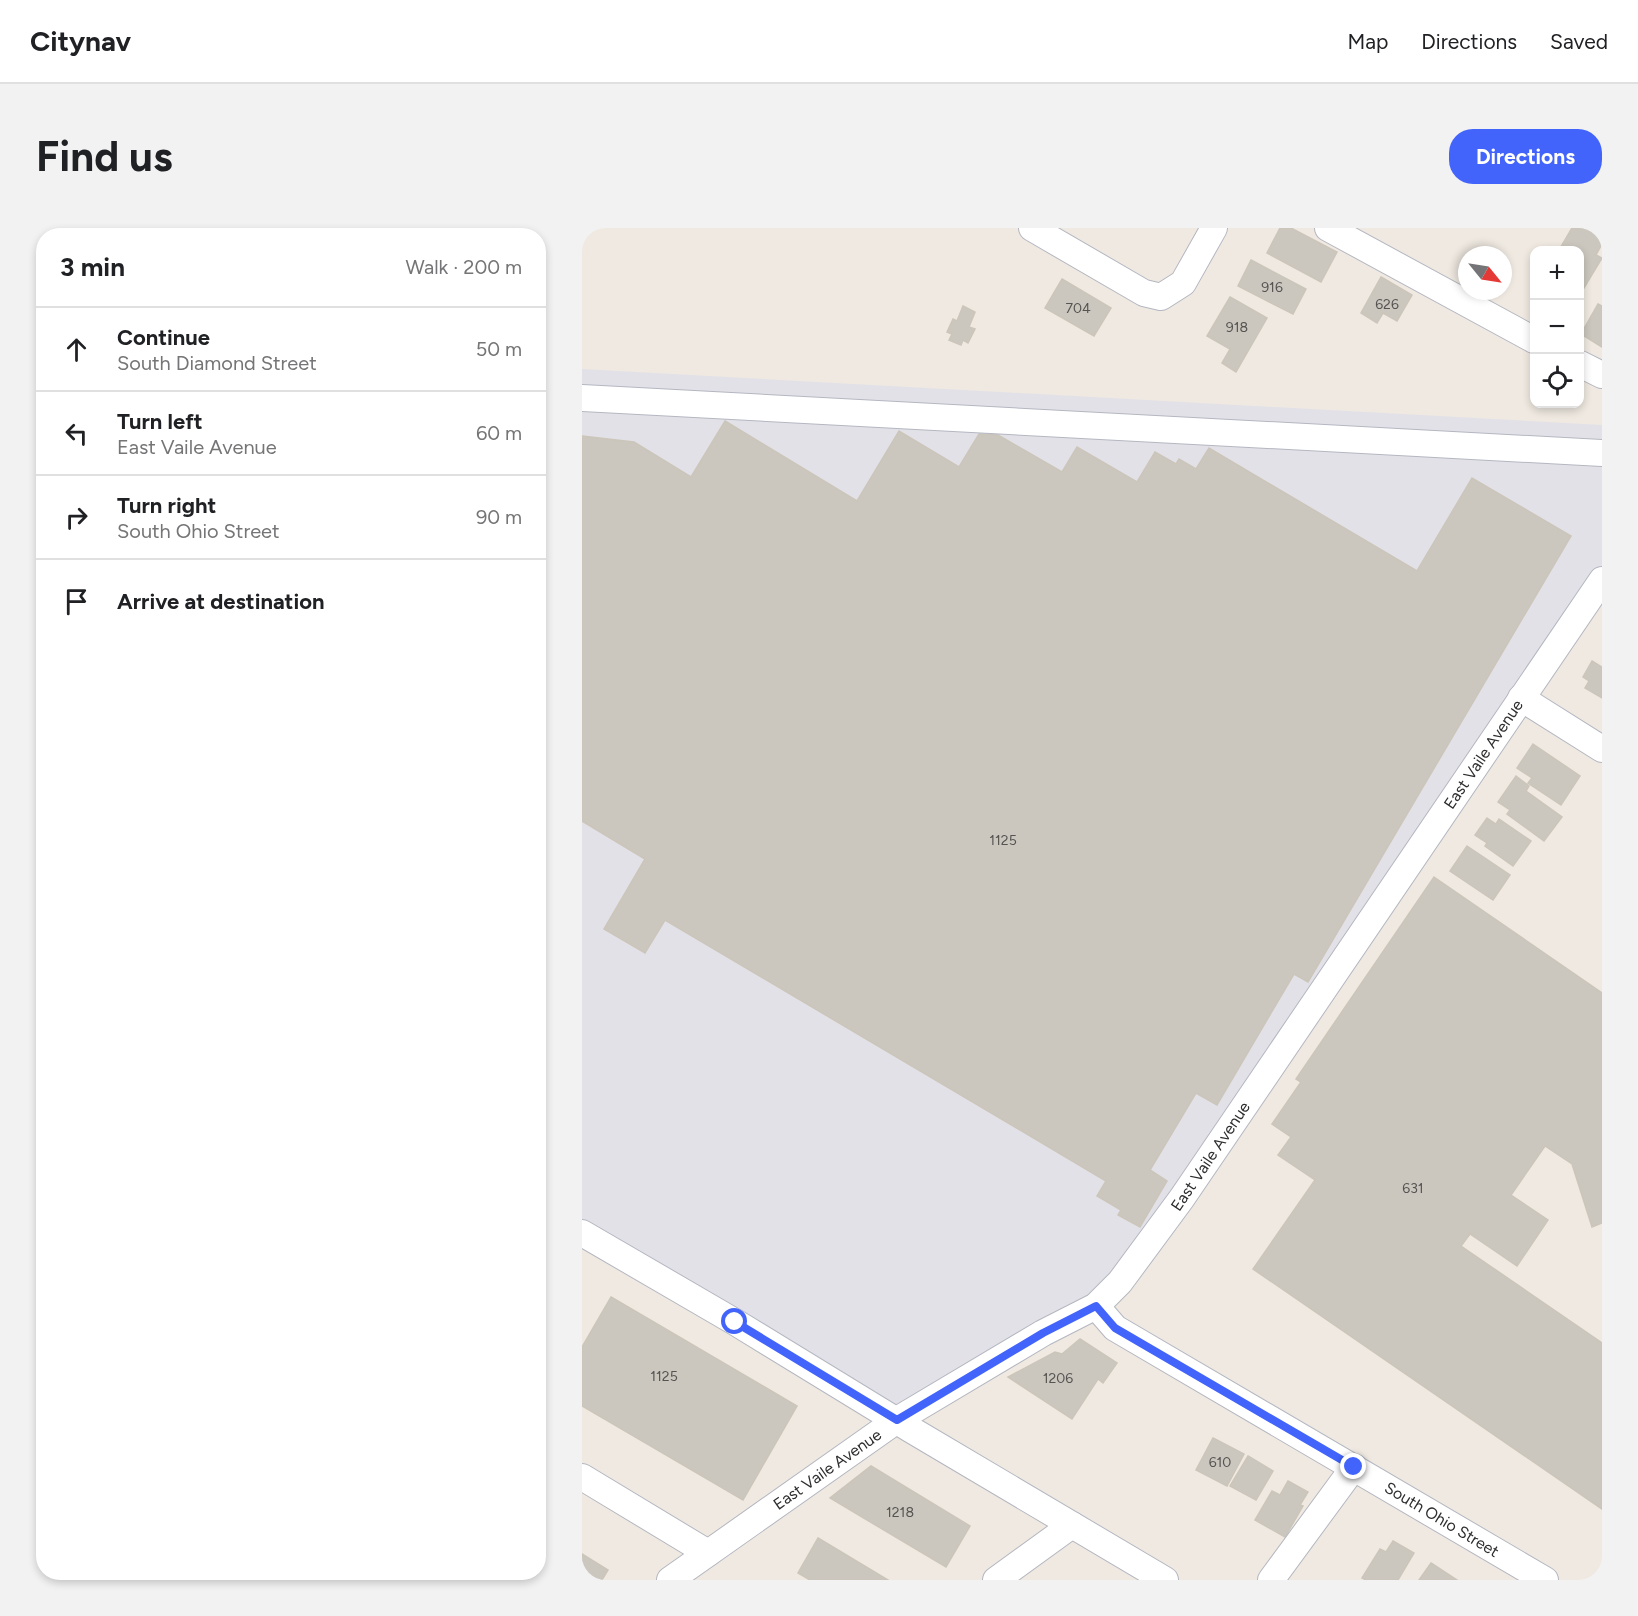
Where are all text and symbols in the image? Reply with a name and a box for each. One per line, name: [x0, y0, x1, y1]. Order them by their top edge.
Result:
text: Citynav: [30, 24, 131, 58]
text: Map: [1347, 29, 1388, 54]
text: Directions: [1421, 29, 1517, 54]
text: Saved: [1550, 29, 1608, 54]
button: Directions: [1449, 129, 1602, 184]
text: Find us: [36, 131, 173, 182]
north arrow: [1458, 246, 1512, 300]
map controls: [1530, 246, 1584, 408]
button: +: [1530, 246, 1584, 300]
text: 3 min: [60, 251, 125, 283]
text: Walk · 200 m: [406, 255, 522, 279]
house number: 916: [1261, 279, 1283, 296]
house number: 626: [1375, 296, 1399, 313]
house number: 704: [1065, 300, 1091, 317]
button: −: [1530, 300, 1584, 354]
house number: 918: [1226, 319, 1248, 336]
text: Continue: [117, 324, 210, 351]
icon: ahead: [60, 333, 93, 366]
text: 50 m: [476, 337, 522, 361]
text: South Diamond Street: [117, 351, 317, 375]
button: locate: [1530, 354, 1584, 408]
text: Turn left: [117, 408, 203, 435]
icon: left: [60, 417, 93, 450]
text: 60 m: [476, 421, 522, 445]
text: East Vaile Avenue: [117, 435, 277, 459]
text: Turn right: [117, 492, 216, 519]
icon: right: [60, 501, 93, 534]
text: 90 m: [476, 505, 522, 529]
text: South Ohio Street: [117, 519, 280, 543]
icon: arrive: [60, 585, 93, 618]
text: Arrive at destination: [117, 588, 325, 615]
street label: East Vaile Avenue: [1440, 696, 1527, 813]
house number: 1125: [989, 832, 1017, 849]
street label: East Vaile Avenue: [1167, 1098, 1254, 1215]
house number: 631: [1402, 1180, 1424, 1197]
route start: [721, 1308, 747, 1334]
house number: 1125: [650, 1368, 678, 1385]
house number: 1206: [1043, 1370, 1073, 1387]
street label: East Vaile Avenue: [770, 1425, 885, 1514]
route end: [1340, 1453, 1366, 1479]
house number: 610: [1209, 1454, 1231, 1471]
street label: South Ohio Street: [1381, 1478, 1502, 1561]
house number: 1218: [886, 1504, 914, 1521]

